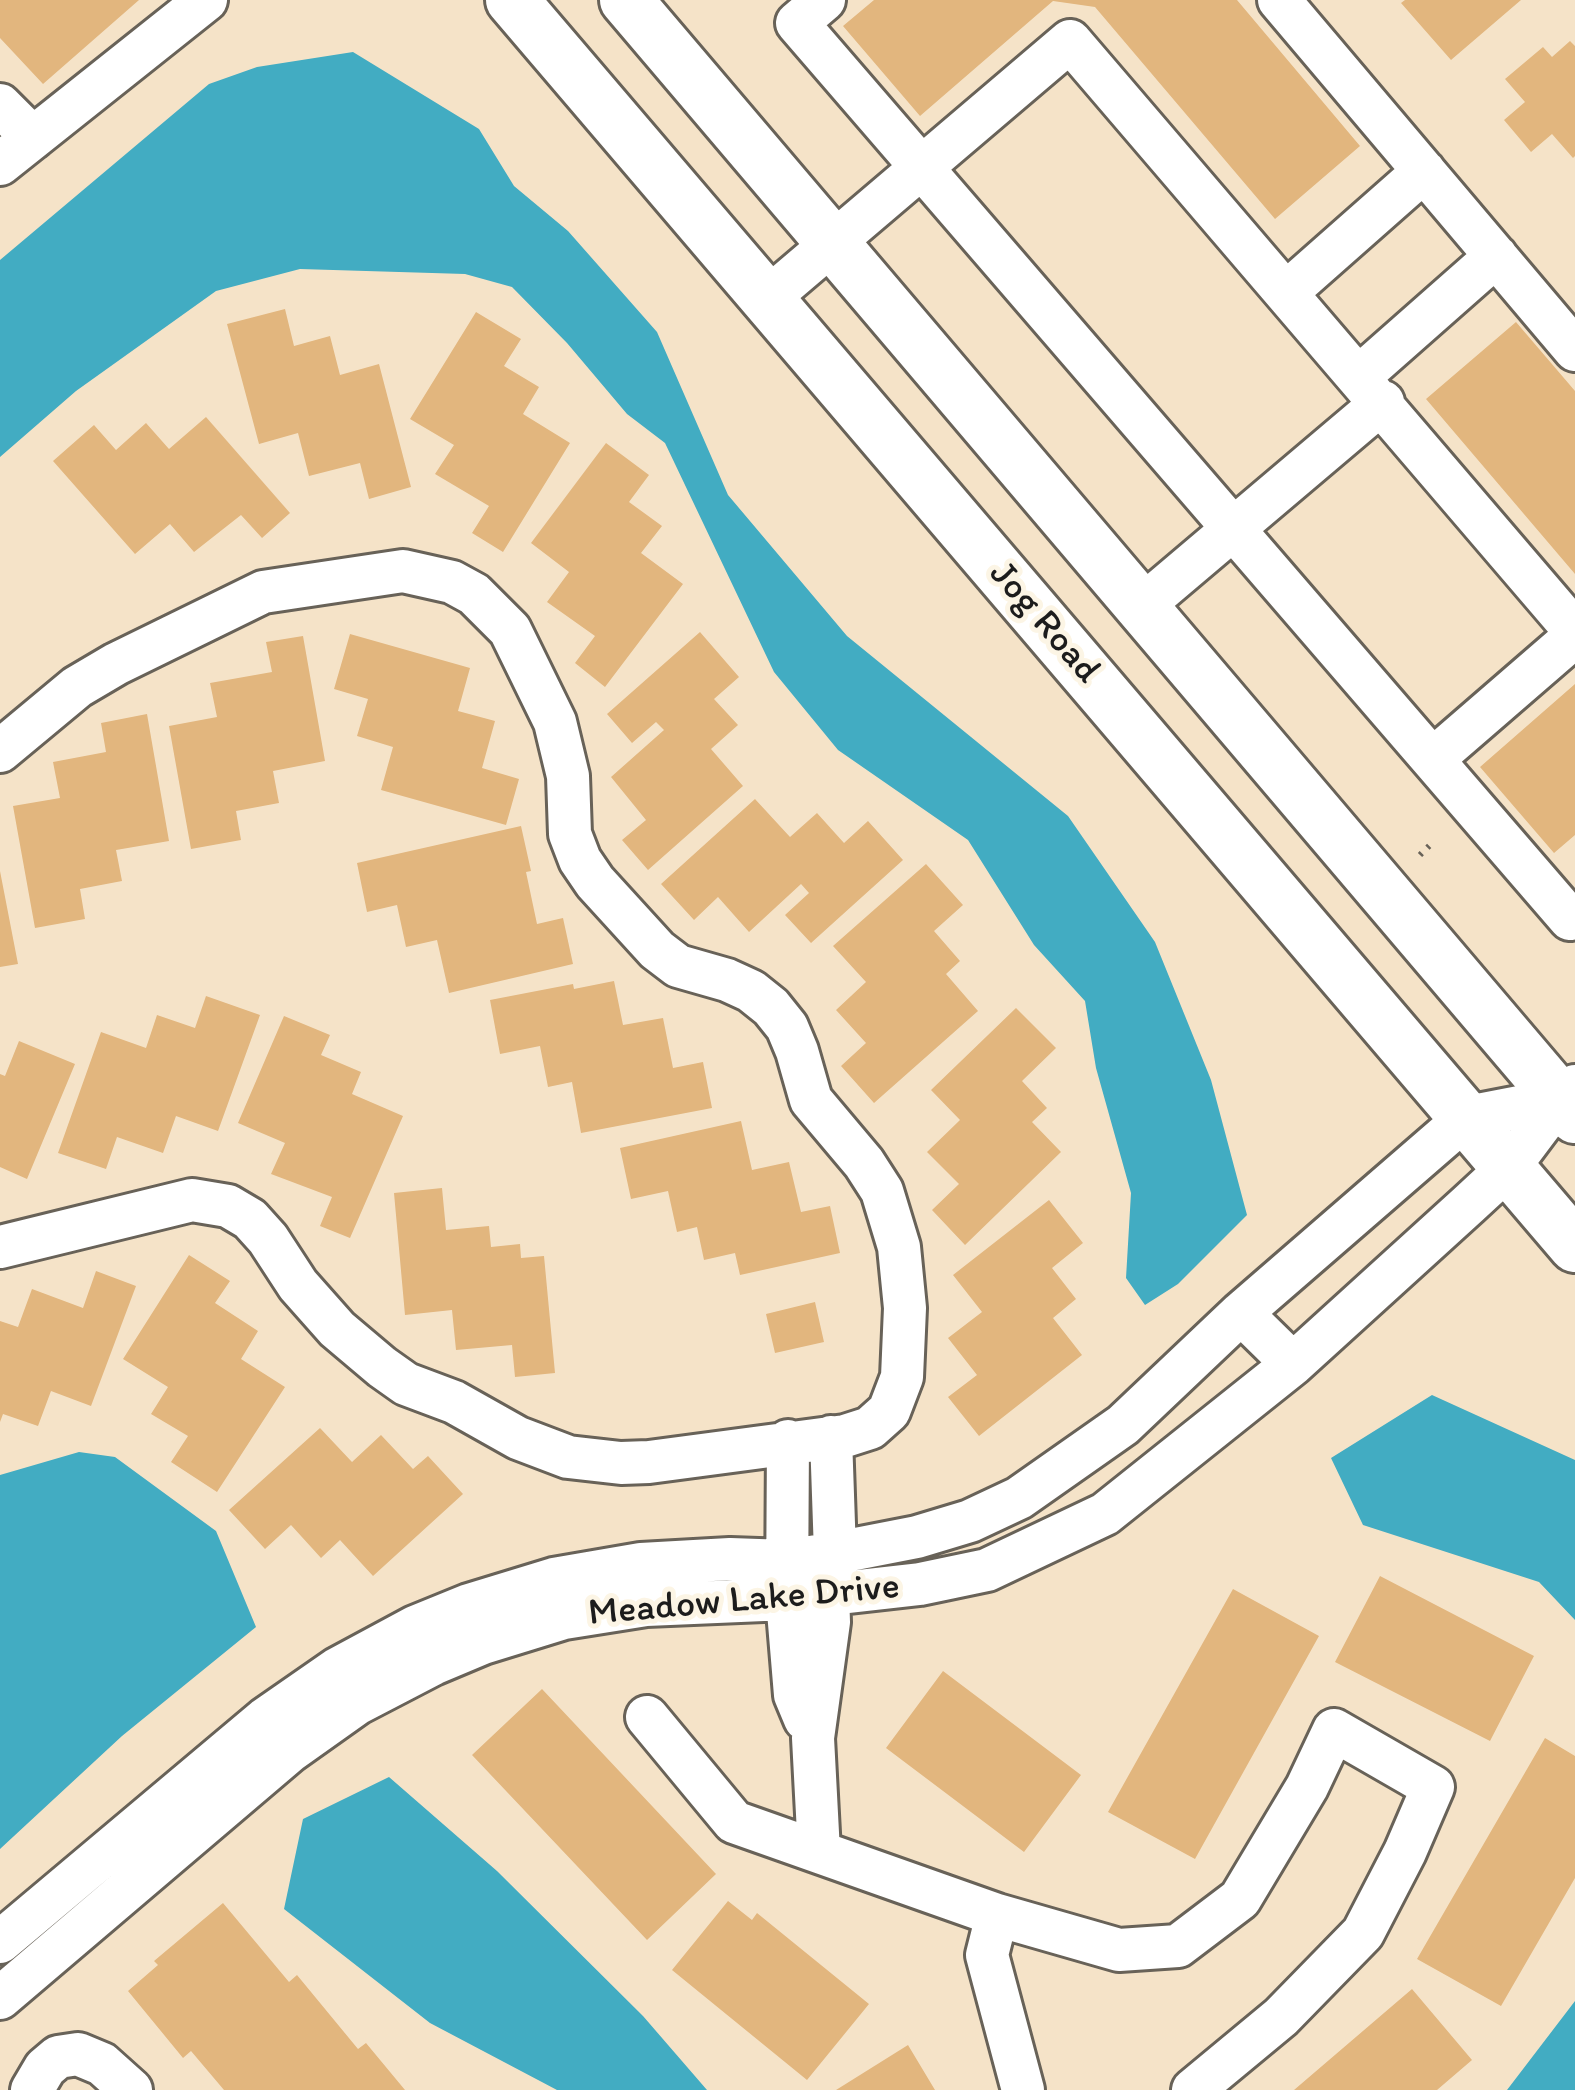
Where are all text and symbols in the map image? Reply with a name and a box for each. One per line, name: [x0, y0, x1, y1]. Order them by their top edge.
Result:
street label: Jog Road: [979, 553, 1109, 693]
street label: Meadow Lake Drive: [586, 1565, 902, 1637]

